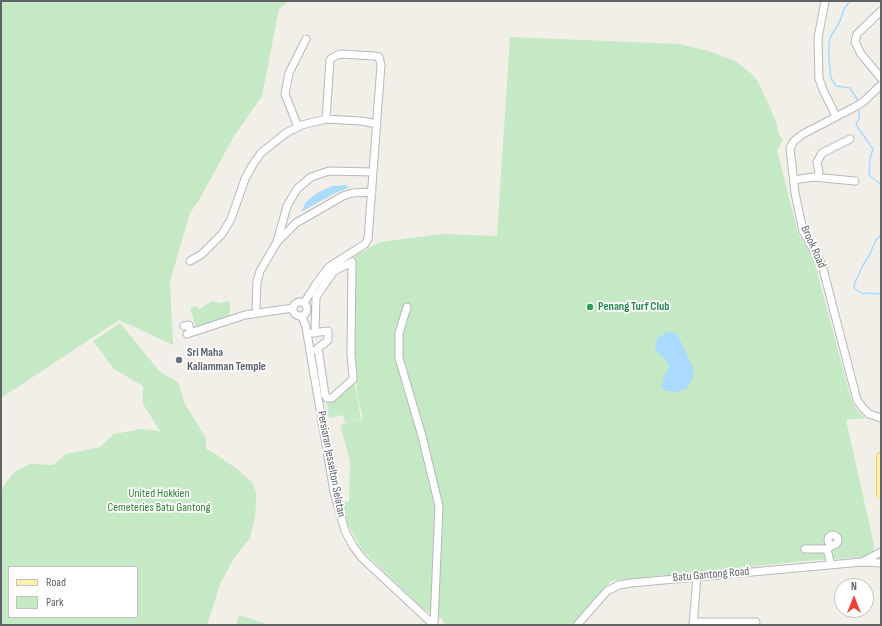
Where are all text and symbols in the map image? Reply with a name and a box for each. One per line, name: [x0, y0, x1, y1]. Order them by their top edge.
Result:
street label: Brook Road: [797, 224, 829, 270]
place label: Penang Turf Club: [598, 300, 669, 314]
marker: Penang Turf Club: [585, 302, 595, 312]
place label: Sri Maha Kaliamman Temple: [187, 346, 266, 374]
marker: Sri Maha Kaliamman Temple: [174, 355, 184, 365]
street label: Persiaran Jesselton Selatan: [314, 410, 348, 518]
park label: United Hokkien Cemeteries Batu Gantong: [108, 487, 210, 515]
street label: Batu Gantong Road: [672, 564, 750, 586]
legend: [8, 566, 138, 618]
text: Road: [46, 575, 66, 590]
north arrow: [834, 578, 874, 618]
text: N: [851, 580, 857, 593]
text: Park: [46, 595, 64, 610]

